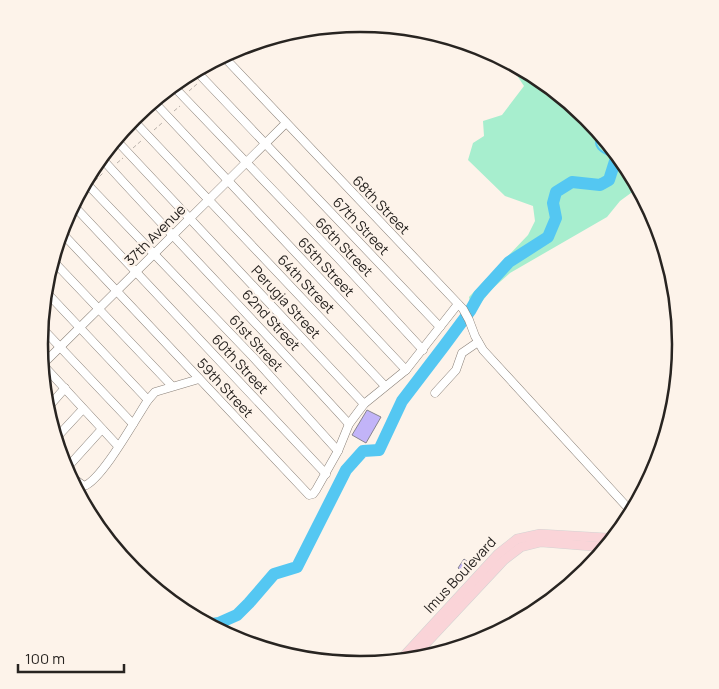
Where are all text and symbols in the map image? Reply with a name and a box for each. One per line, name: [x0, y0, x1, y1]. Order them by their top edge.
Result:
street label: 68th Street: [349, 171, 414, 238]
street label: 67th Street: [329, 193, 394, 259]
street label: 37th Avenue: [120, 200, 189, 269]
street label: 66th Street: [311, 213, 378, 281]
street label: 65th Street: [294, 233, 359, 301]
street label: 64th Street: [274, 250, 339, 317]
street label: Perugia Street: [248, 261, 325, 343]
street label: 62nd Street: [238, 285, 305, 355]
street label: 61st Street: [225, 310, 288, 375]
street label: 60th Street: [208, 330, 273, 398]
street label: 59th Street: [193, 354, 258, 422]
street label: Imus Boulevard: [419, 532, 500, 617]
scale bar: [18, 642, 124, 674]
text: 100 m: [25, 648, 65, 669]

